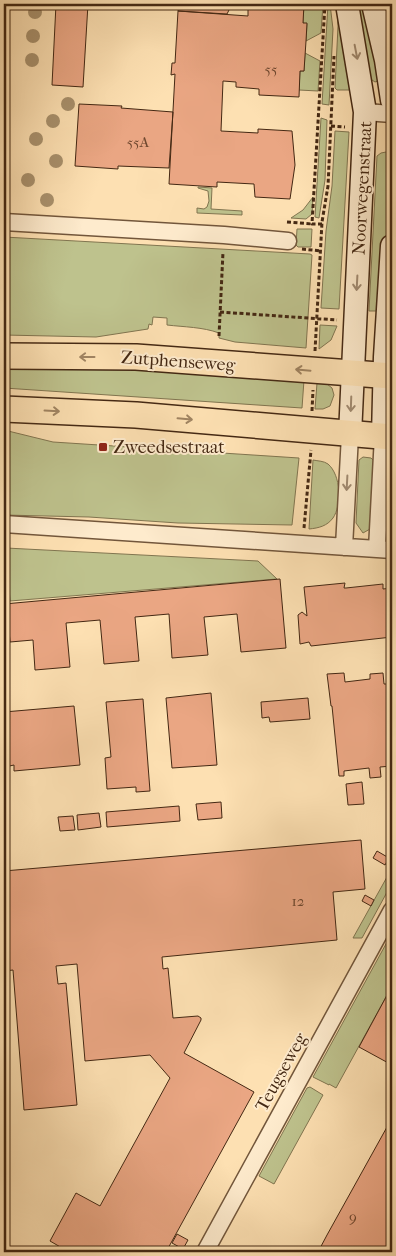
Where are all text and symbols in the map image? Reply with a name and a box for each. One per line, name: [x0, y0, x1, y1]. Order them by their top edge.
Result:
one-way arrow: [351, 43, 361, 59]
house number: 55: [265, 60, 277, 78]
street label: Noorwegenstraat: [349, 120, 377, 255]
house number: 55A: [127, 133, 150, 151]
one-way arrow: [353, 275, 362, 291]
street label: Zutphenseweg: [120, 347, 236, 376]
one-way arrow: [79, 352, 96, 362]
one-way arrow: [296, 365, 312, 375]
one-way arrow: [346, 396, 356, 412]
one-way arrow: [44, 407, 60, 416]
one-way arrow: [176, 414, 192, 424]
place label: Zweedsestraat: [113, 437, 225, 458]
marker: Zweedsestraat: [97, 441, 109, 453]
one-way arrow: [343, 475, 352, 491]
house number: 12: [291, 892, 305, 910]
street label: Teugseweg: [251, 1029, 312, 1115]
house number: 9: [349, 1208, 357, 1226]

